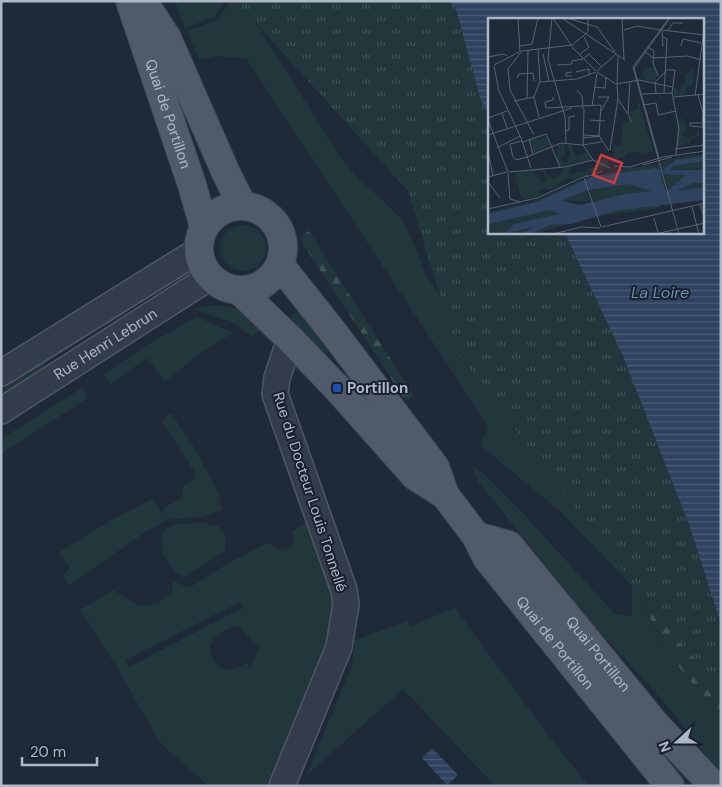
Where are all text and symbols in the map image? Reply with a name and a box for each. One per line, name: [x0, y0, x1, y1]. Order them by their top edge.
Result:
inset map: [488, 18, 704, 234]
street label: Quai de Portillon: [140, 56, 196, 171]
water label: La Loire: [631, 282, 689, 303]
street label: Rue Henri Lebrun: [50, 304, 161, 385]
place label: Portillon: [347, 378, 408, 398]
marker: Portillon: [331, 382, 343, 394]
street label: Rue du Docteur Louis Tonnellé: [268, 390, 352, 594]
street label: Quai de Portillon: [511, 592, 599, 694]
street label: Quai Portillon: [561, 612, 635, 696]
north arrow: [652, 717, 702, 767]
scale bar: [22, 734, 98, 766]
text: N: [655, 739, 675, 755]
text: 20 m: [30, 742, 66, 762]

